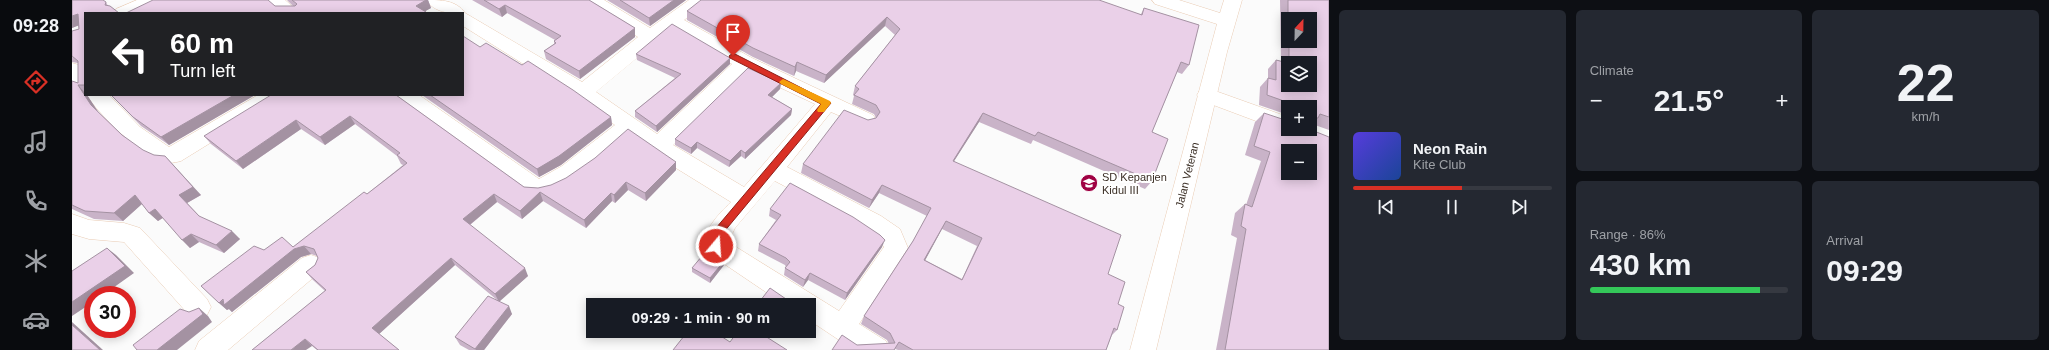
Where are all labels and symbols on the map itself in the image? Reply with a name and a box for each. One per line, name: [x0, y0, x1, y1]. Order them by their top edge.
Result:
north arrow: [1281, 12, 1317, 48]
pin: [716, 15, 750, 56]
street label: Jalan Veteran: [1173, 141, 1201, 209]
place label: SD Kepanjen Kidul III: [1102, 171, 1167, 196]
school or university icon: SD Kepanjen Kidul III: [1079, 173, 1099, 193]
position arrow: [695, 225, 737, 267]
speed limit sign: 30: [84, 286, 136, 338]

